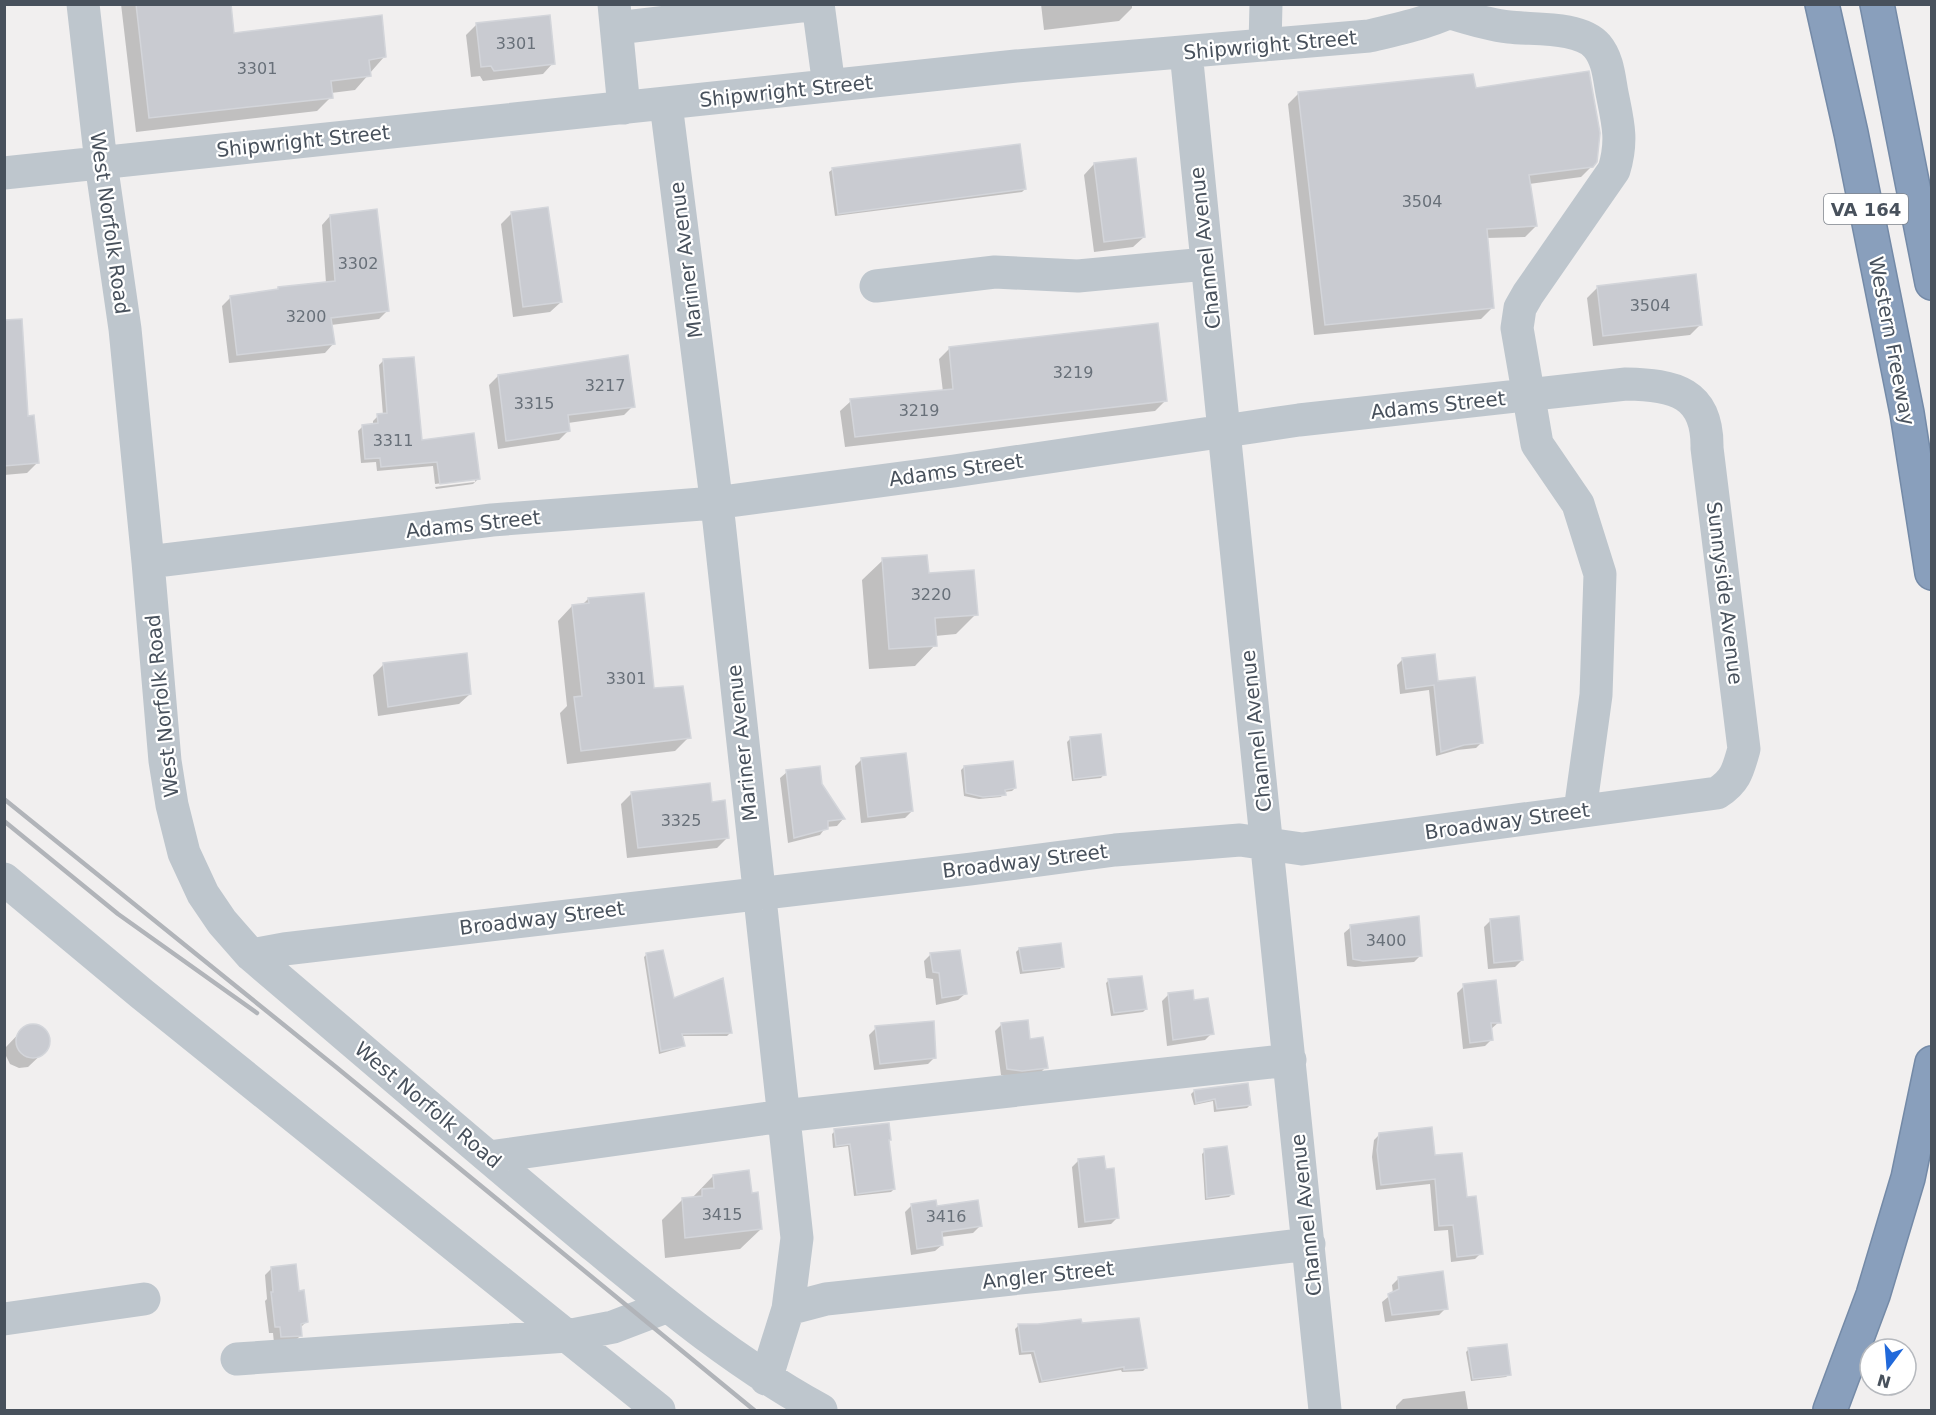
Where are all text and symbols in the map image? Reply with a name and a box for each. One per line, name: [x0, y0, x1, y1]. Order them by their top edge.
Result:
street label: Shipwright Street: [1182, 25, 1358, 65]
house number: 3301: [496, 34, 536, 53]
house number: 3301: [237, 59, 277, 78]
street label: Shipwright Street: [698, 70, 874, 112]
street label: Shipwright Street: [215, 120, 391, 162]
street label: West Norfolk Road: [85, 130, 135, 316]
street label: Channel Avenue: [1185, 166, 1225, 330]
street label: Mariner Avenue: [665, 181, 707, 339]
house number: 3504: [1402, 192, 1442, 211]
road number: VA 164: [1824, 194, 1908, 224]
house number: 3302: [338, 254, 378, 273]
street label: Western Freeway: [1864, 255, 1920, 428]
house number: 3504: [1630, 296, 1670, 315]
house number: 3200: [286, 307, 326, 326]
house number: 3219: [1053, 363, 1093, 382]
house number: 3217: [585, 376, 625, 395]
street label: Adams Street: [1369, 386, 1507, 424]
house number: 3315: [514, 394, 554, 413]
house number: 3219: [899, 401, 939, 420]
house number: 3311: [373, 431, 413, 450]
street label: Adams Street: [887, 449, 1025, 491]
street label: Sunnyside Avenue: [1702, 500, 1748, 686]
street label: Adams Street: [404, 505, 542, 543]
house number: 3220: [911, 585, 951, 604]
street label: West Norfolk Road: [140, 613, 184, 799]
street label: Channel Avenue: [1236, 649, 1276, 813]
street label: Mariner Avenue: [722, 664, 762, 822]
house number: 3301: [606, 669, 646, 688]
street label: Broadway Street: [1423, 798, 1591, 844]
house number: 3325: [661, 811, 701, 830]
street label: Broadway Street: [941, 839, 1109, 883]
street label: Broadway Street: [458, 896, 626, 940]
house number: 3400: [1366, 931, 1406, 950]
street label: West Norfolk Road: [350, 1037, 506, 1173]
street label: Channel Avenue: [1286, 1133, 1326, 1297]
house number: 3415: [702, 1205, 742, 1224]
house number: 3416: [926, 1207, 966, 1226]
street label: Angler Street: [981, 1256, 1115, 1294]
north arrow: [1858, 1337, 1918, 1397]
text: N: [1875, 1370, 1893, 1392]

